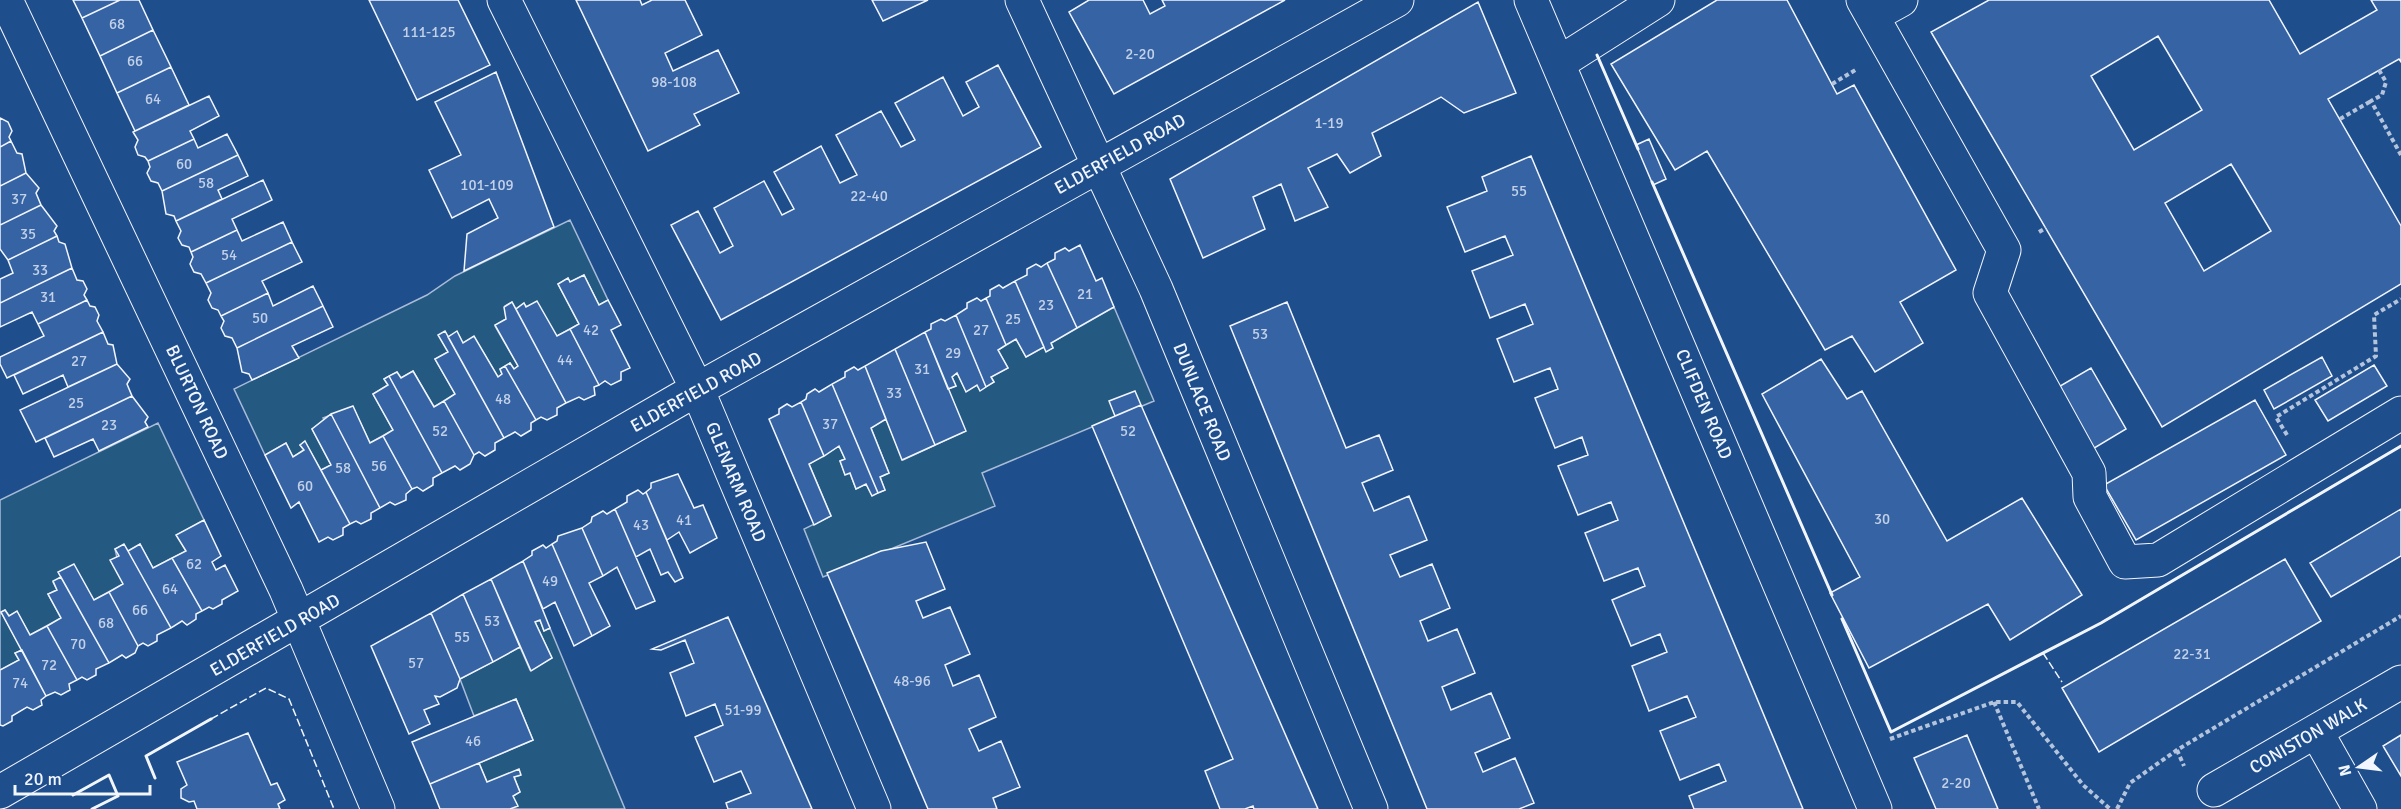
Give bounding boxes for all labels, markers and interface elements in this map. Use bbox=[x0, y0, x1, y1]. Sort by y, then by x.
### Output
house number: 68 bbox=[109, 15, 125, 33]
house number: 111-125 bbox=[402, 23, 456, 41]
house number: 2-20 bbox=[1125, 45, 1155, 63]
house number: 66 bbox=[127, 52, 143, 70]
house number: 98-108 bbox=[651, 73, 697, 91]
house number: 64 bbox=[145, 90, 161, 108]
street label: ELDERFIELD ROAD bbox=[1051, 109, 1189, 199]
house number: 1-19 bbox=[1315, 114, 1343, 132]
house number: 60 bbox=[176, 155, 192, 173]
house number: 58 bbox=[198, 174, 214, 192]
house number: 101-109 bbox=[460, 176, 514, 194]
house number: 55 bbox=[1511, 182, 1527, 200]
house number: 22-40 bbox=[850, 187, 888, 205]
house number: 37 bbox=[11, 190, 27, 208]
house number: 35 bbox=[20, 225, 36, 243]
house number: 54 bbox=[221, 246, 237, 264]
house number: 33 bbox=[32, 261, 48, 279]
house number: 21 bbox=[1077, 285, 1093, 303]
house number: 31 bbox=[40, 288, 56, 306]
house number: 23 bbox=[1038, 296, 1054, 314]
house number: 50 bbox=[252, 309, 268, 327]
house number: 25 bbox=[1005, 310, 1021, 328]
house number: 42 bbox=[583, 321, 599, 339]
house number: 27 bbox=[973, 321, 989, 339]
house number: 53 bbox=[1252, 325, 1268, 343]
street label: DUNLACE ROAD bbox=[1168, 340, 1236, 464]
street label: BLURTON ROAD bbox=[161, 341, 233, 463]
house number: 29 bbox=[945, 344, 961, 362]
street label: CLIFDEN ROAD bbox=[1671, 346, 1737, 462]
street label: ELDERFIELD ROAD bbox=[627, 347, 765, 437]
house number: 44 bbox=[557, 351, 573, 369]
house number: 27 bbox=[71, 352, 87, 370]
house number: 31 bbox=[914, 360, 930, 378]
house number: 33 bbox=[886, 384, 902, 402]
house number: 48 bbox=[495, 390, 511, 408]
house number: 25 bbox=[68, 394, 84, 412]
house number: 37 bbox=[822, 415, 838, 433]
house number: 23 bbox=[101, 416, 117, 434]
street label: GLENARM ROAD bbox=[701, 419, 771, 545]
house number: 52 bbox=[432, 422, 448, 440]
house number: 52 bbox=[1120, 422, 1136, 440]
house number: 56 bbox=[371, 457, 387, 475]
house number: 58 bbox=[335, 459, 351, 477]
house number: 60 bbox=[297, 477, 313, 495]
house number: 30 bbox=[1874, 510, 1890, 528]
house number: 41 bbox=[676, 511, 692, 529]
house number: 43 bbox=[633, 516, 649, 534]
house number: 62 bbox=[186, 555, 202, 573]
house number: 49 bbox=[542, 572, 558, 590]
house number: 64 bbox=[162, 580, 178, 598]
street label: ELDERFIELD ROAD bbox=[206, 589, 344, 681]
house number: 66 bbox=[132, 601, 148, 619]
house number: 53 bbox=[484, 612, 500, 630]
house number: 68 bbox=[98, 614, 114, 632]
house number: 55 bbox=[454, 628, 470, 646]
house number: 70 bbox=[70, 635, 86, 653]
house number: 22-31 bbox=[2173, 645, 2211, 663]
house number: 57 bbox=[408, 654, 424, 672]
house number: 72 bbox=[41, 656, 57, 674]
house number: 48-96 bbox=[893, 672, 931, 690]
house number: 74 bbox=[12, 674, 28, 692]
street label: CONISTON WALK bbox=[2246, 694, 2370, 778]
house number: 51-99 bbox=[724, 701, 762, 719]
house number: 46 bbox=[465, 732, 481, 750]
north arrow bbox=[2329, 737, 2389, 797]
scale bar bbox=[15, 758, 150, 796]
text: 20 m bbox=[24, 768, 62, 790]
house number: 2-20 bbox=[1941, 774, 1971, 792]

